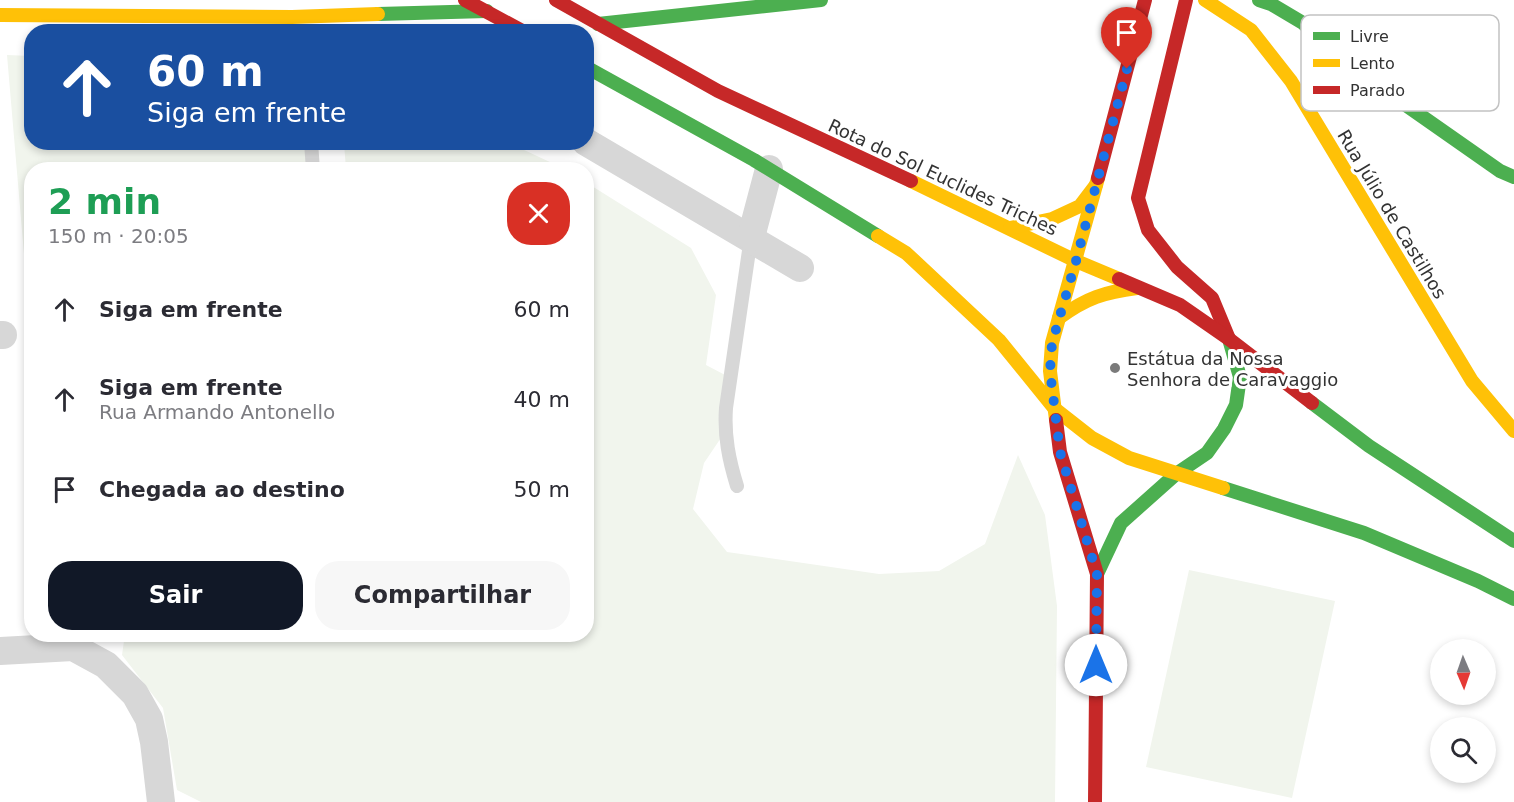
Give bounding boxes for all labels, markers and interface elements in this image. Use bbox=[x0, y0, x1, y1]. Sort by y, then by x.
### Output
pin bbox=[1101, 7, 1152, 69]
legend bbox=[1301, 15, 1499, 111]
icon: arrive bbox=[1110, 16, 1143, 49]
text: Livre bbox=[1350, 27, 1389, 46]
text: 60 m bbox=[147, 47, 264, 96]
icon: ahead bbox=[48, 48, 126, 126]
text: Lento bbox=[1350, 54, 1395, 73]
text: Parado bbox=[1350, 81, 1405, 100]
text: Siga em frente bbox=[147, 97, 346, 128]
street label: Rota do Sol Euclides Triches bbox=[825, 115, 1061, 239]
street label: Rua Júlio de Castilhos bbox=[1333, 126, 1451, 302]
text: 2 min bbox=[48, 181, 161, 222]
button: close bbox=[507, 182, 570, 245]
text: 150 m · 20:05 bbox=[48, 224, 189, 248]
icon: ahead bbox=[48, 293, 81, 326]
text: Siga em frente bbox=[99, 297, 283, 322]
text: 60 m bbox=[514, 297, 570, 322]
place label: Estátua da Nossa Senhora de Caravaggio bbox=[1127, 348, 1338, 390]
marker: Estátua da Nossa Senhora de Caravaggio bbox=[1108, 361, 1122, 375]
text: Siga em frente bbox=[99, 375, 283, 400]
icon: ahead bbox=[48, 383, 81, 416]
text: 40 m bbox=[514, 387, 570, 412]
text: Rua Armando Antonello bbox=[99, 400, 335, 424]
icon: arrive bbox=[48, 473, 81, 506]
text: Chegada ao destino bbox=[99, 477, 345, 502]
text: 50 m bbox=[514, 477, 570, 502]
button: Sair bbox=[48, 561, 303, 630]
button: Compartilhar bbox=[315, 561, 570, 630]
position arrow bbox=[1064, 633, 1128, 697]
north arrow bbox=[1430, 639, 1496, 705]
map controls bbox=[1430, 639, 1496, 783]
button: search bbox=[1430, 717, 1496, 783]

